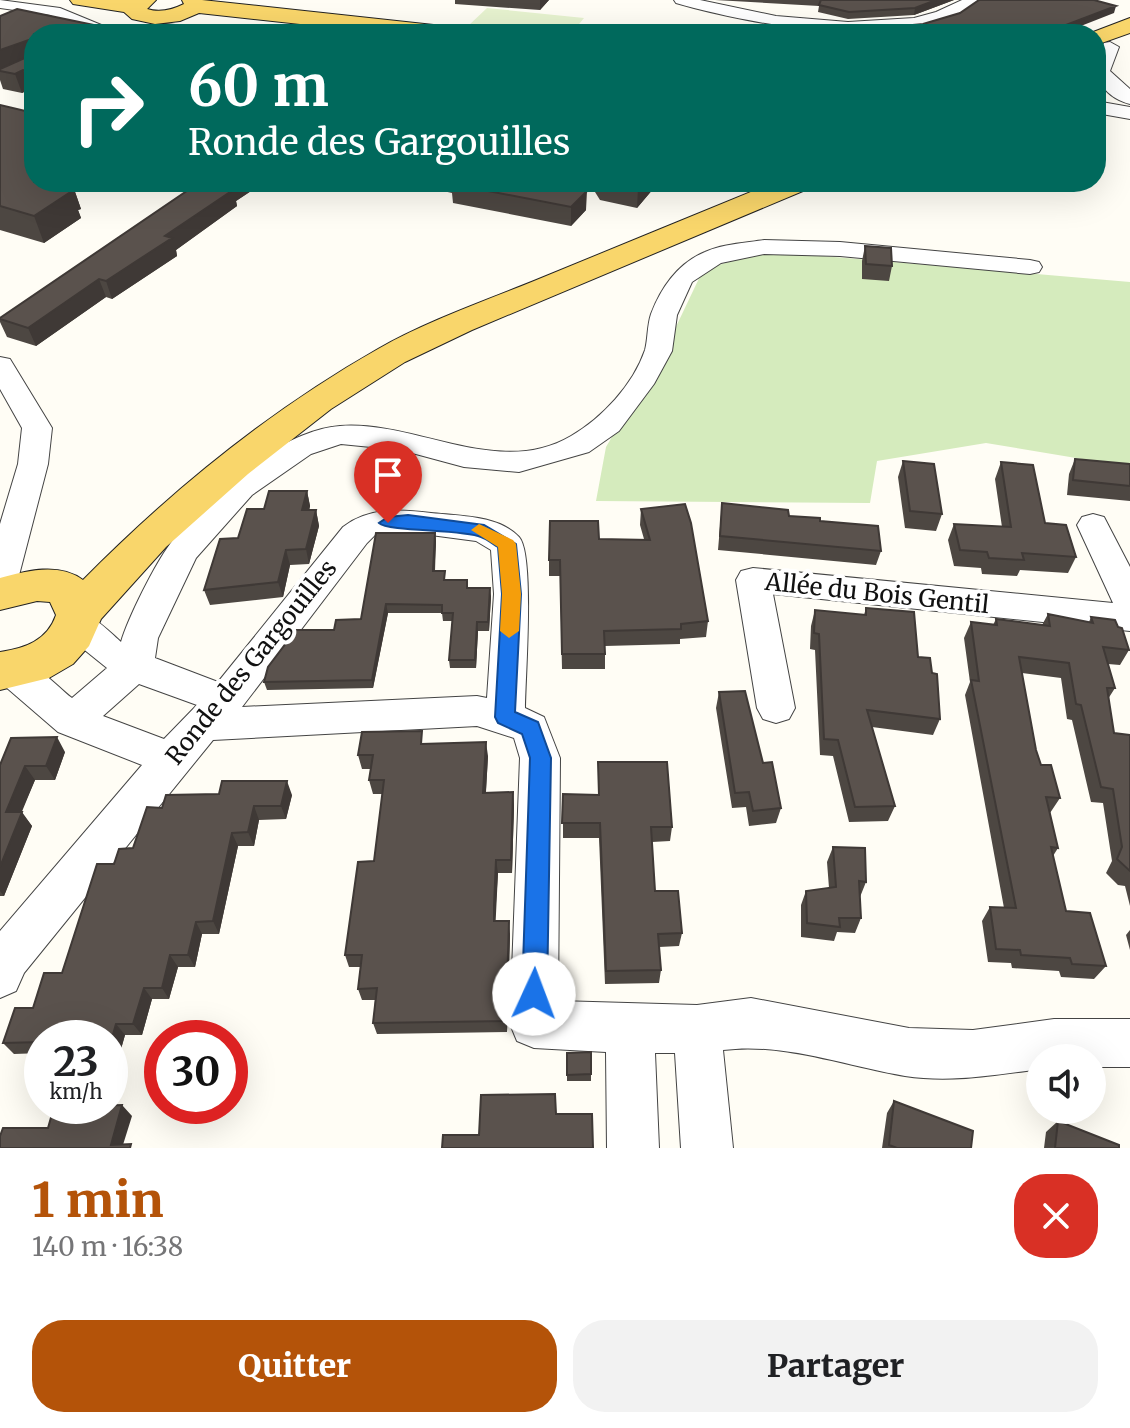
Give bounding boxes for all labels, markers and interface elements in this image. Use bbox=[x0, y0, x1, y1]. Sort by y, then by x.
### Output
text: 60 m bbox=[188, 51, 329, 121]
icon: right bbox=[56, 56, 160, 160]
text: Ronde des Gargouilles bbox=[188, 120, 570, 165]
pin bbox=[354, 441, 422, 523]
icon: arrive bbox=[366, 453, 410, 497]
street label: Ronde des Gargouilles bbox=[159, 553, 343, 771]
street label: Allée du Bois Gentil bbox=[762, 566, 991, 620]
position arrow bbox=[492, 952, 576, 1036]
speed limit sign: 30 bbox=[144, 1020, 248, 1124]
text: 23 bbox=[53, 1037, 99, 1087]
map controls bbox=[1026, 1044, 1106, 1124]
button: sound bbox=[1026, 1044, 1106, 1124]
text: km/h bbox=[50, 1079, 102, 1104]
text: 1 min bbox=[32, 1170, 164, 1230]
button: close bbox=[1014, 1174, 1098, 1258]
text: 140 m · 16:38 bbox=[32, 1230, 183, 1263]
button: Quitter bbox=[32, 1320, 557, 1412]
button: Partager bbox=[573, 1320, 1098, 1412]

